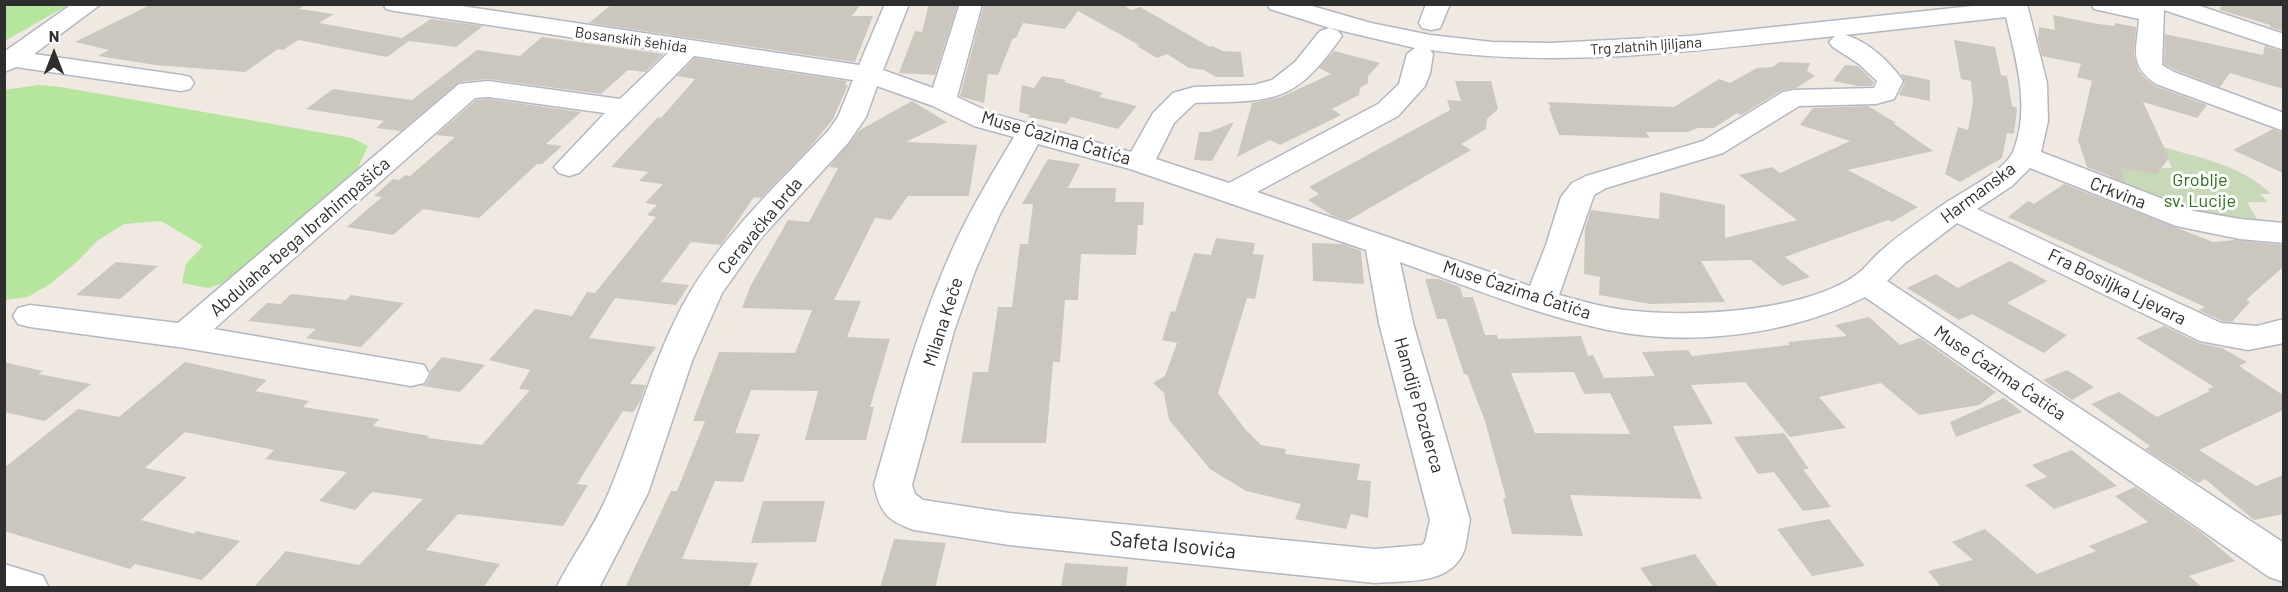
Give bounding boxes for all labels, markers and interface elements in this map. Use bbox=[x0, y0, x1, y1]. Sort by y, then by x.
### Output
street label: Bosanskih šehida bbox=[574, 23, 688, 57]
north arrow bbox=[24, 24, 84, 84]
text: N bbox=[49, 26, 59, 45]
street label: Trg zlatnih ljiljana bbox=[1590, 33, 1702, 59]
street label: Muse Ćazima Ćatića bbox=[979, 106, 1133, 170]
street label: Abdulaha-bega Ibrahimpašića bbox=[206, 153, 394, 321]
street label: Harmanska bbox=[1936, 158, 2020, 228]
park label: Groblje sv. Lucije bbox=[2164, 169, 2236, 212]
street label: Crkvina bbox=[2087, 172, 2149, 214]
street label: Ceravačka brda bbox=[713, 173, 807, 279]
street label: Fra Bosiljka Ljevara bbox=[2044, 244, 2190, 330]
street label: Muse Ćazima Ćatića bbox=[1440, 256, 1594, 324]
street label: Milana Keče bbox=[918, 275, 968, 369]
street label: Muse Ćazima Ćatića bbox=[1930, 321, 2070, 425]
street label: Hamdije Pozderca bbox=[1389, 335, 1449, 475]
street label: Safeta Isovića bbox=[1109, 526, 1237, 564]

